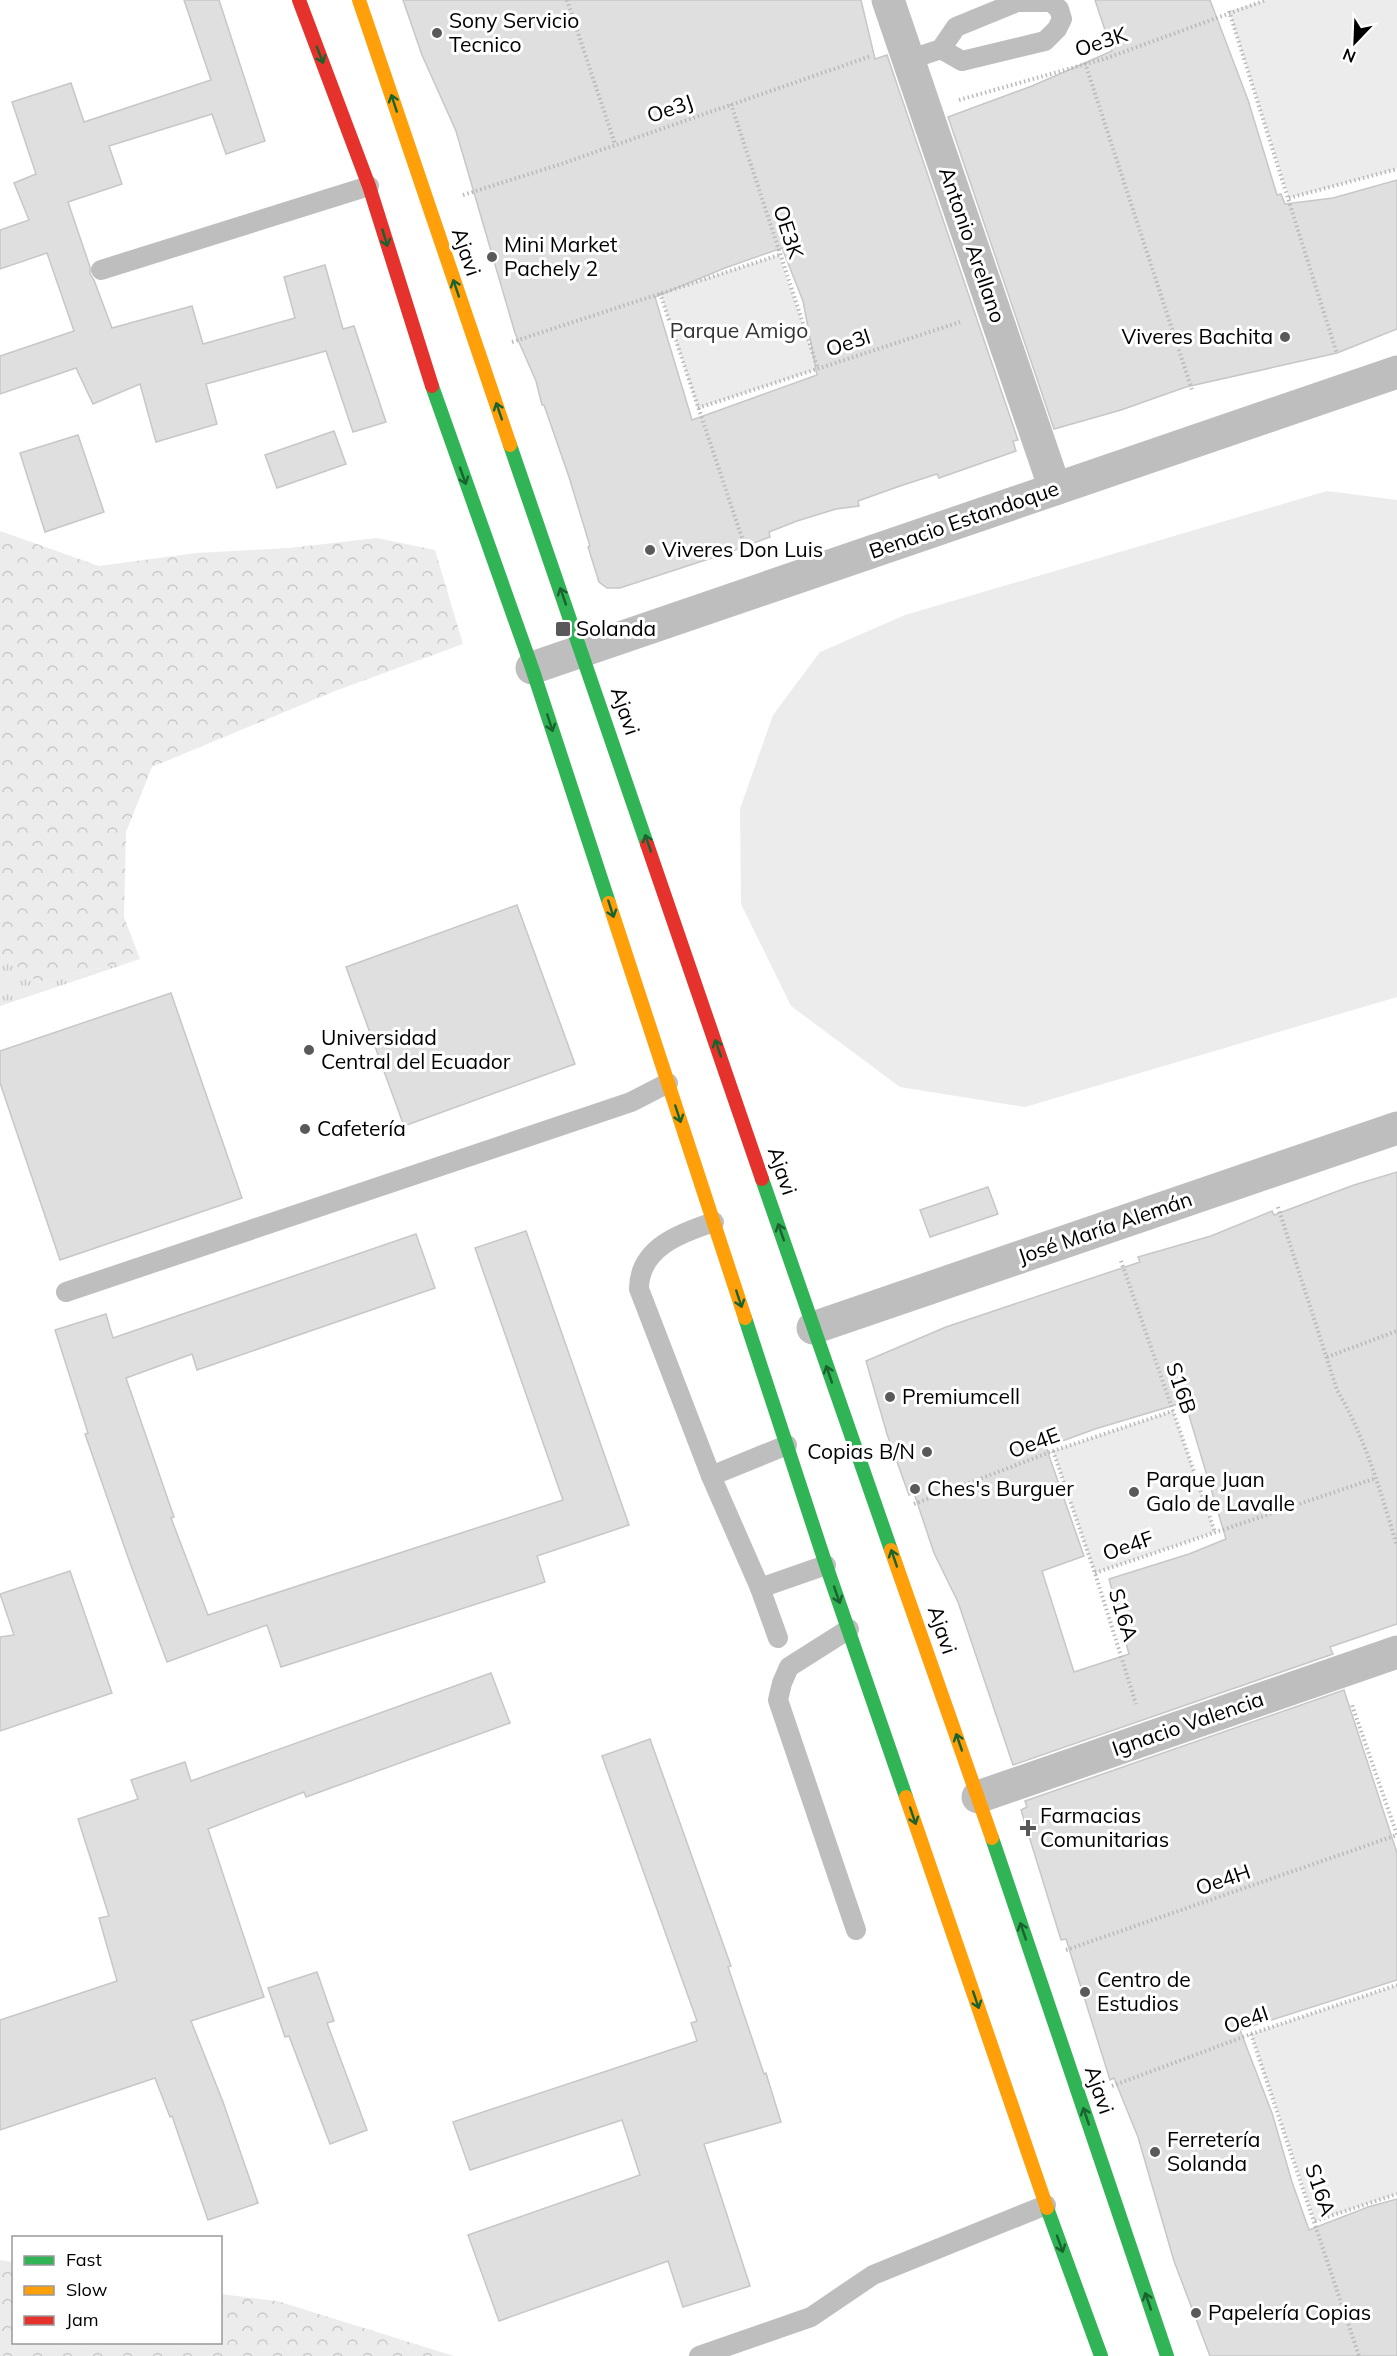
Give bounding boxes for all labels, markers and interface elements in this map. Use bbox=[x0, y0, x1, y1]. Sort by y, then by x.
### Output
place label: Sony Servicio Tecnico bbox=[449, 7, 579, 57]
north arrow bbox=[1325, 12, 1385, 72]
street label: Oe3K bbox=[1071, 20, 1131, 62]
marker: Sony Servicio Tecnico bbox=[430, 26, 444, 40]
text: N bbox=[1340, 44, 1359, 67]
one-way arrow bbox=[315, 45, 326, 64]
street label: Oe3J bbox=[643, 88, 696, 128]
one-way arrow bbox=[387, 94, 398, 113]
street label: Antonio Arellano bbox=[934, 163, 1012, 326]
street label: OE3K bbox=[768, 202, 810, 262]
street label: Ajavi bbox=[447, 224, 487, 279]
one-way arrow bbox=[380, 228, 391, 247]
place label: Mini Market Pachely 2 bbox=[504, 231, 617, 281]
marker: Mini Market Pachely 2 bbox=[485, 250, 499, 264]
one-way arrow bbox=[450, 279, 461, 298]
park label: Parque Amigo bbox=[670, 317, 808, 343]
street label: Oe3l bbox=[822, 323, 873, 361]
place label: Viveres Bachita bbox=[1122, 323, 1273, 349]
marker: Viveres Bachita bbox=[1278, 330, 1292, 344]
one-way arrow bbox=[493, 402, 504, 421]
one-way arrow bbox=[459, 466, 470, 485]
street label: Benacio Estandoque bbox=[865, 474, 1062, 564]
place label: Viveres Don Luis bbox=[662, 536, 823, 562]
marker: Viveres Don Luis bbox=[643, 543, 657, 557]
one-way arrow bbox=[557, 587, 568, 605]
place label: Solanda bbox=[576, 615, 656, 641]
marker: Solanda bbox=[554, 620, 572, 638]
street label: Ajavi bbox=[606, 683, 646, 738]
one-way arrow bbox=[545, 713, 556, 732]
one-way arrow bbox=[642, 835, 653, 853]
one-way arrow bbox=[606, 899, 617, 918]
place label: Universidad Central del Ecuador bbox=[321, 1024, 511, 1074]
one-way arrow bbox=[712, 1039, 723, 1058]
marker: Universidad Central del Ecuador bbox=[302, 1043, 316, 1057]
one-way arrow bbox=[673, 1104, 684, 1123]
place label: Cafetería bbox=[317, 1115, 406, 1141]
marker: Cafetería bbox=[298, 1122, 312, 1136]
street label: Ajavi bbox=[763, 1143, 803, 1198]
street label: José María Alemán bbox=[1014, 1185, 1195, 1269]
one-way arrow bbox=[774, 1224, 785, 1242]
one-way arrow bbox=[734, 1289, 745, 1308]
street label: S16B bbox=[1161, 1359, 1203, 1417]
one-way arrow bbox=[823, 1365, 834, 1384]
place label: Premiumcell bbox=[902, 1383, 1020, 1409]
marker: Premiumcell bbox=[883, 1390, 897, 1404]
street label: Oe4E bbox=[1005, 1421, 1063, 1463]
place label: Copias B/N bbox=[807, 1438, 915, 1464]
marker: Copias B/N bbox=[920, 1445, 934, 1459]
place label: Parque Juan Galo de Lavalle bbox=[1146, 1466, 1295, 1516]
place label: Ches's Burguer bbox=[927, 1475, 1074, 1501]
marker: Ches's Burguer bbox=[908, 1482, 922, 1496]
marker: Parque Juan Galo de Lavalle bbox=[1127, 1485, 1141, 1499]
street label: Oe4F bbox=[1099, 1524, 1157, 1566]
one-way arrow bbox=[887, 1549, 898, 1568]
one-way arrow bbox=[832, 1585, 843, 1604]
street label: S16A bbox=[1104, 1585, 1144, 1645]
street label: Ajavi bbox=[923, 1602, 963, 1657]
street label: Ignacio Valencia bbox=[1108, 1685, 1267, 1761]
one-way arrow bbox=[952, 1733, 963, 1752]
place label: Farmacias Comunitarias bbox=[1040, 1802, 1169, 1852]
one-way arrow bbox=[908, 1806, 919, 1825]
marker: Farmacias Comunitarias bbox=[1021, 1821, 1035, 1835]
street label: Oe4H bbox=[1192, 1858, 1254, 1901]
one-way arrow bbox=[1017, 1922, 1028, 1941]
place label: Centro de Estudios bbox=[1097, 1966, 1191, 2016]
marker: Centro de Estudios bbox=[1078, 1985, 1092, 1999]
one-way arrow bbox=[971, 1990, 982, 2009]
street label: Oe4I bbox=[1220, 1999, 1272, 2039]
street label: Ajavi bbox=[1080, 2062, 1120, 2117]
one-way arrow bbox=[1079, 2107, 1090, 2126]
place label: Ferretería Solanda bbox=[1167, 2126, 1260, 2176]
marker: Ferretería Solanda bbox=[1148, 2145, 1162, 2159]
street label: S16A bbox=[1300, 2160, 1342, 2220]
one-way arrow bbox=[1056, 2234, 1067, 2253]
legend bbox=[12, 2236, 222, 2344]
text: Fast bbox=[66, 2248, 102, 2271]
text: Slow bbox=[66, 2278, 108, 2301]
one-way arrow bbox=[1142, 2292, 1153, 2311]
place label: Papelería Copias bbox=[1208, 2299, 1371, 2325]
marker: Papelería Copias bbox=[1189, 2306, 1203, 2320]
text: Jam bbox=[66, 2308, 99, 2331]

